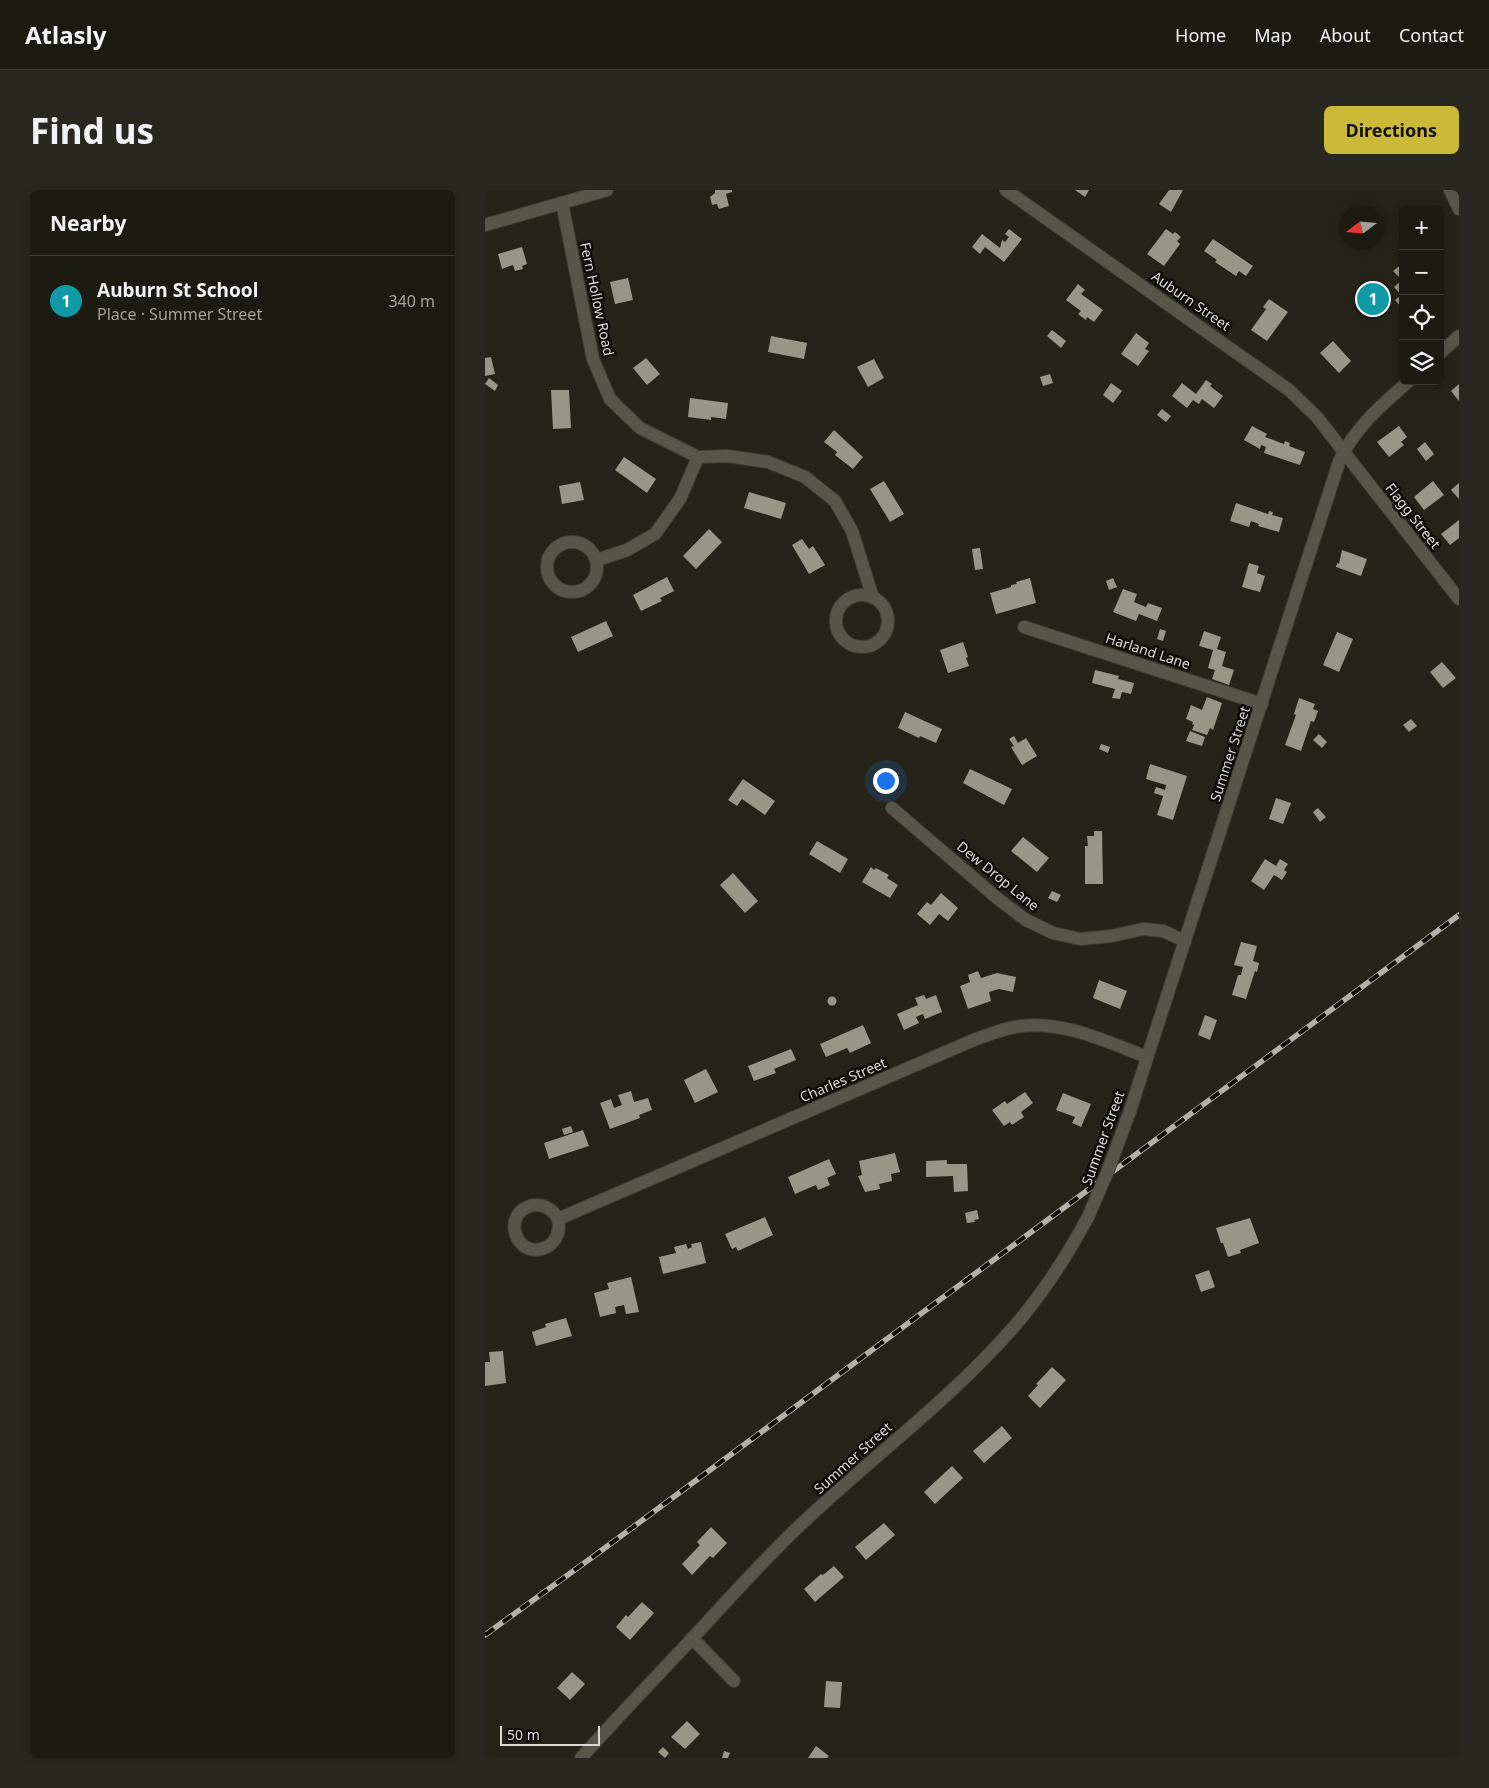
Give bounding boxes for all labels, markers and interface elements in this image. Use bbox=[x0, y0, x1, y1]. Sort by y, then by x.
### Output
text: Atlasly bbox=[25, 18, 106, 51]
text: Home bbox=[1175, 23, 1226, 47]
text: Map bbox=[1254, 23, 1292, 47]
text: About bbox=[1320, 23, 1371, 47]
text: Contact bbox=[1399, 23, 1464, 47]
button: Directions bbox=[1324, 106, 1459, 154]
text: Find us bbox=[30, 107, 154, 154]
north arrow bbox=[1339, 205, 1384, 250]
map controls bbox=[1399, 205, 1444, 385]
button: + bbox=[1399, 205, 1444, 250]
text: Nearby bbox=[50, 209, 126, 237]
street label: Fern Hollow Road bbox=[576, 240, 619, 357]
button: − bbox=[1399, 250, 1444, 295]
street label: Auburn Street bbox=[1148, 266, 1234, 335]
text: Auburn St School bbox=[97, 277, 258, 303]
pin: 1 bbox=[1357, 280, 1389, 318]
text: 1 bbox=[61, 290, 71, 312]
text: 340 m bbox=[388, 290, 435, 312]
button: locate bbox=[1399, 295, 1444, 340]
text: Place · Summer Street bbox=[97, 303, 262, 325]
button: layers bbox=[1399, 340, 1444, 385]
street label: Flagg Street bbox=[1382, 479, 1445, 553]
street label: Harland Lane bbox=[1103, 628, 1193, 673]
street label: Summer Street bbox=[1205, 704, 1254, 804]
your location bbox=[873, 768, 899, 794]
street label: Dew Drop Lane bbox=[953, 837, 1043, 915]
street label: Charles Street bbox=[797, 1053, 889, 1106]
street label: Summer Street bbox=[1077, 1088, 1128, 1188]
street label: Summer Street bbox=[810, 1417, 896, 1498]
scale bar bbox=[500, 1723, 600, 1746]
text: 50 m bbox=[507, 1725, 540, 1744]

